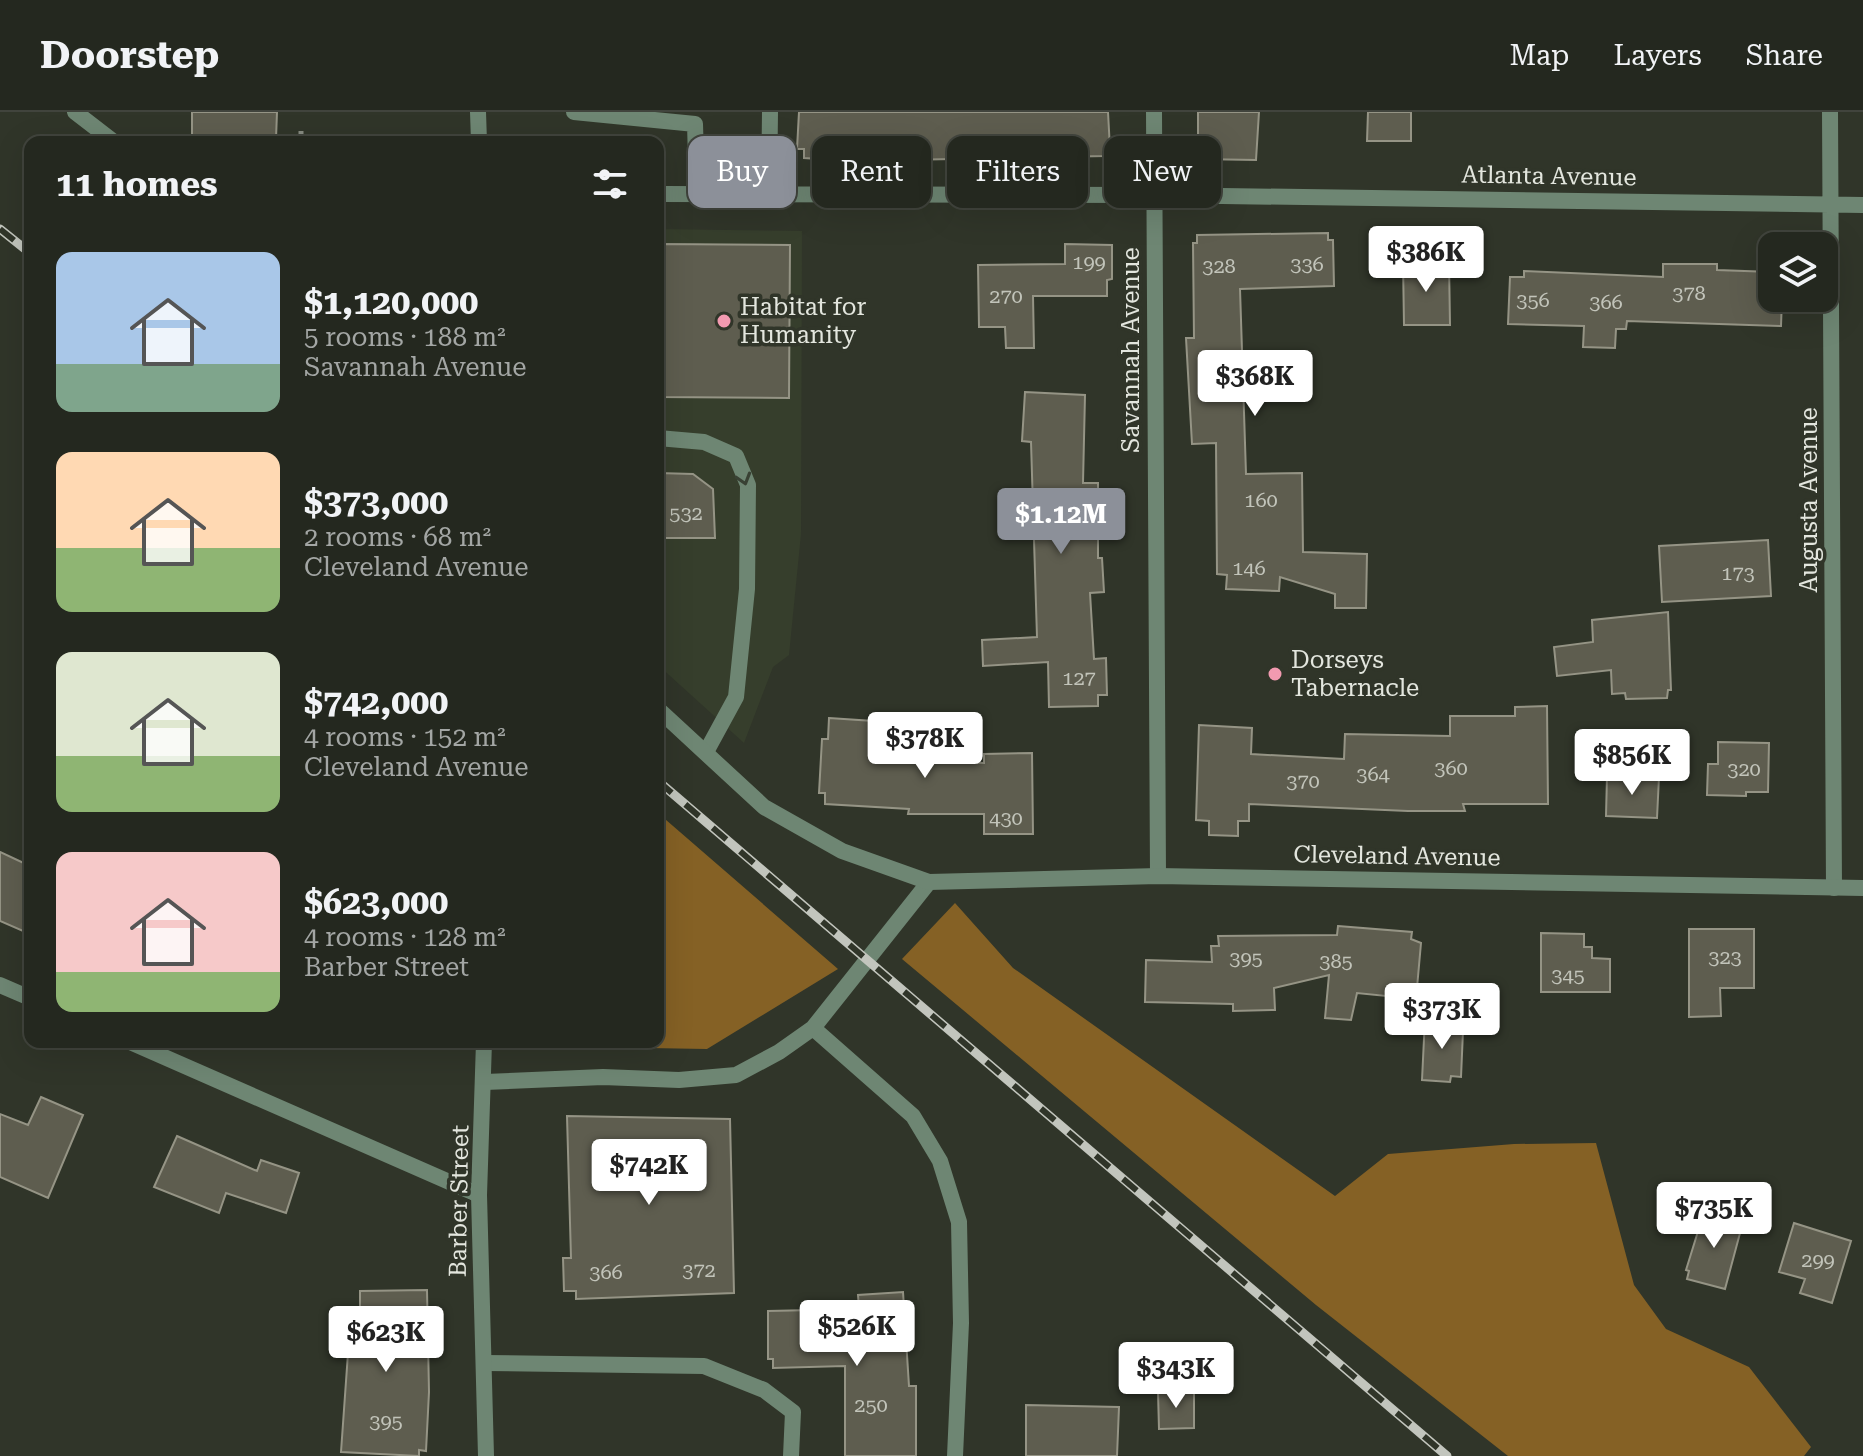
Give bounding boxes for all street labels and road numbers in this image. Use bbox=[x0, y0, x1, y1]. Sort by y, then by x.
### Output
street label: Atlanta Avenue bbox=[1461, 160, 1637, 192]
street label: Savannah Avenue bbox=[1117, 247, 1145, 453]
street label: Augusta Avenue bbox=[1795, 407, 1823, 593]
street label: Cleveland Avenue bbox=[1293, 840, 1501, 872]
street label: Barber Street bbox=[444, 1125, 474, 1277]

